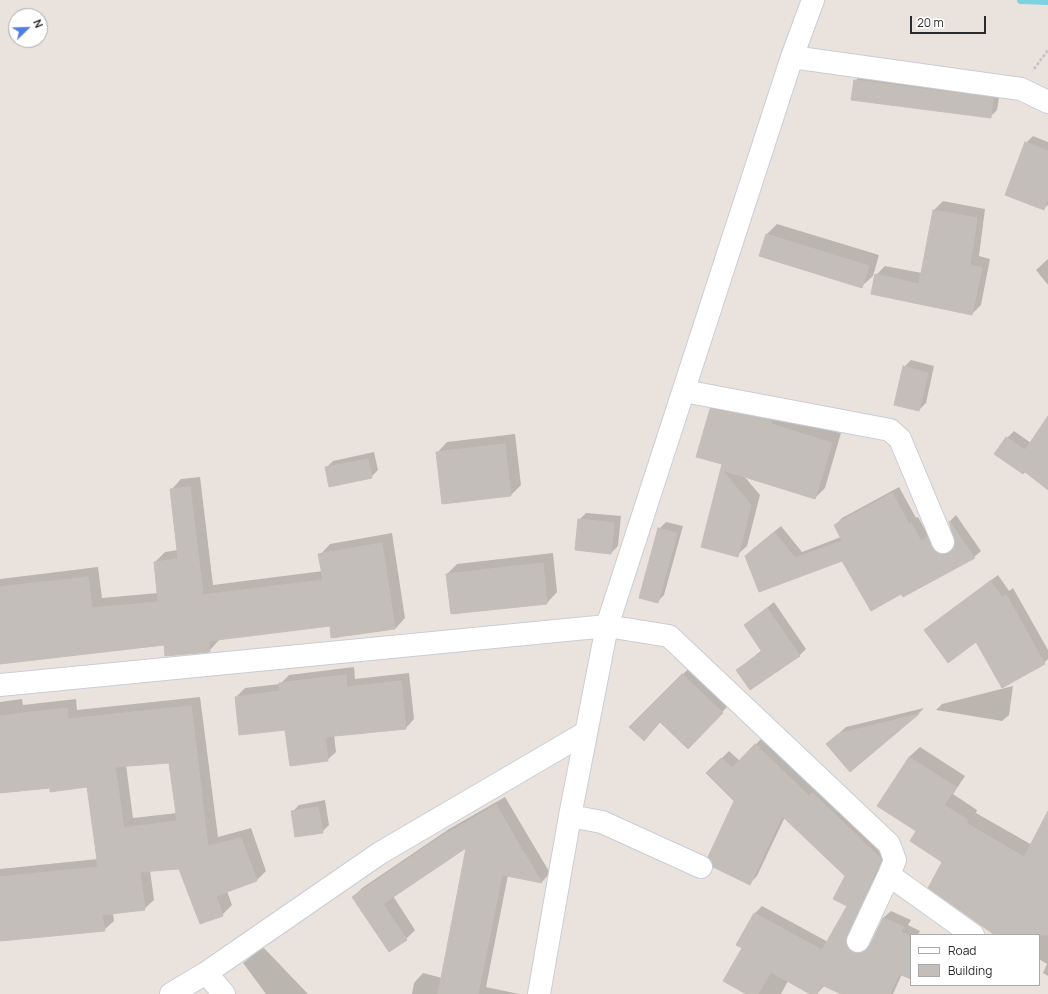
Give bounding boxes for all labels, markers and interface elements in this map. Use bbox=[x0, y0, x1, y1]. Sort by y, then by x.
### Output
north arrow bbox=[8, 8, 48, 48]
scale bar bbox=[912, 8, 988, 34]
text: 20 m bbox=[917, 14, 944, 31]
text: N bbox=[30, 17, 47, 30]
legend bbox=[910, 934, 1040, 986]
text: Road bbox=[948, 942, 976, 959]
text: Building bbox=[948, 962, 992, 979]

